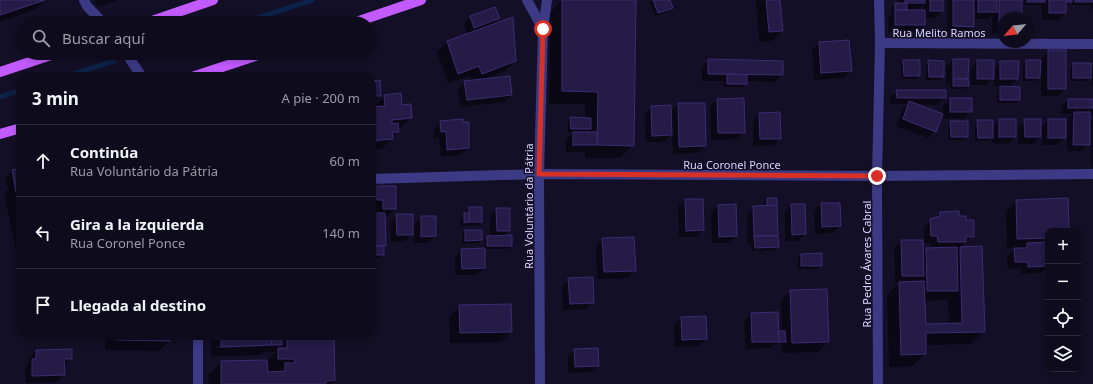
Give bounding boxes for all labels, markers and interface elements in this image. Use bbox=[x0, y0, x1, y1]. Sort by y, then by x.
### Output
north arrow bbox=[997, 12, 1033, 48]
search box bbox=[16, 16, 376, 60]
route start bbox=[534, 20, 552, 38]
street label: Rua Melito Ramos bbox=[892, 25, 986, 40]
icon: search bbox=[30, 27, 52, 49]
text: Buscar aquí bbox=[62, 28, 145, 48]
text: 3 min bbox=[32, 87, 79, 110]
text: A pie · 200 m bbox=[282, 89, 360, 107]
text: Continúa bbox=[70, 142, 138, 162]
street label: Rua Voluntário da Pátria bbox=[521, 143, 536, 269]
icon: ahead bbox=[32, 150, 54, 172]
text: 60 m bbox=[330, 152, 360, 170]
street label: Rua Coronel Ponce bbox=[683, 157, 781, 172]
text: Rua Voluntário da Pátria bbox=[70, 162, 218, 180]
route end bbox=[868, 167, 886, 185]
street label: Rua Pedro Ávares Cabral bbox=[859, 201, 874, 327]
text: Gira a la izquierda bbox=[70, 214, 204, 234]
icon: left bbox=[32, 222, 54, 244]
text: 140 m bbox=[322, 224, 360, 242]
map controls bbox=[1045, 228, 1081, 372]
button: + bbox=[1045, 228, 1081, 264]
text: Rua Coronel Ponce bbox=[70, 234, 185, 252]
button: − bbox=[1045, 264, 1081, 300]
icon: arrive bbox=[32, 294, 54, 316]
text: Llegada al destino bbox=[70, 295, 206, 315]
button: locate bbox=[1045, 300, 1081, 336]
button: layers bbox=[1045, 336, 1081, 372]

